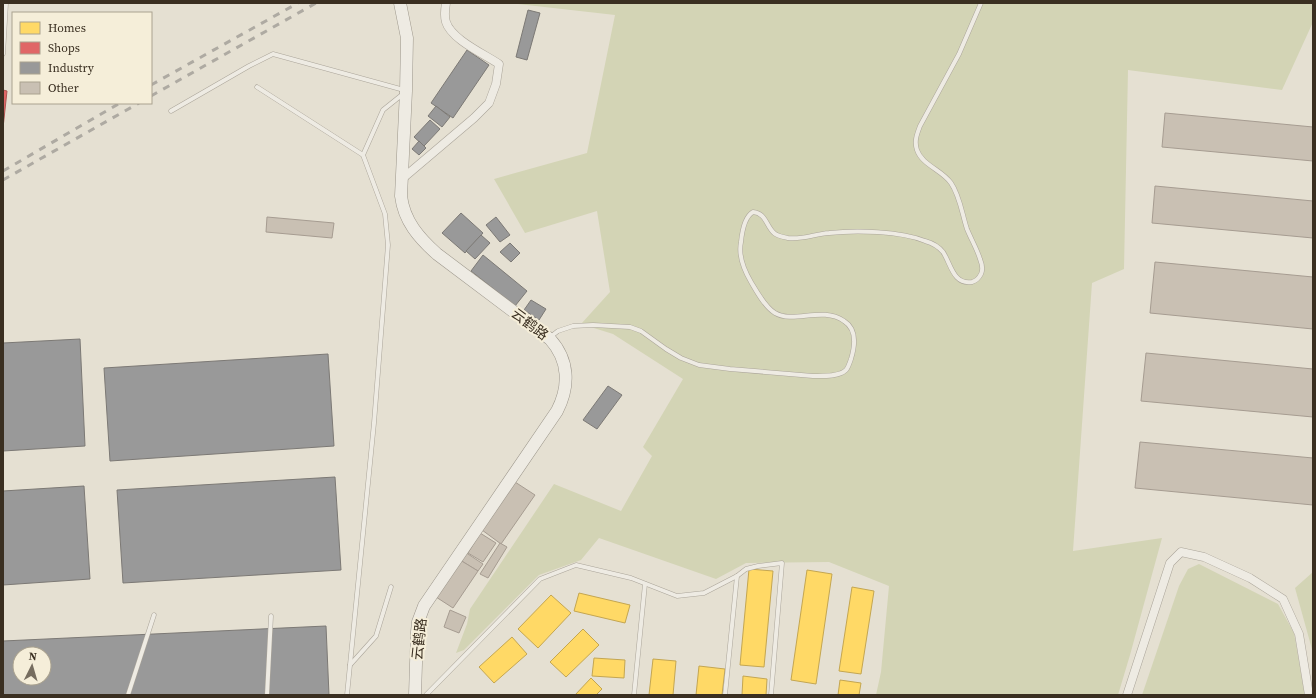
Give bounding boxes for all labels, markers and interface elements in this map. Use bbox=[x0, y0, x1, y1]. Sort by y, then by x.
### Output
legend bbox=[12, 12, 152, 104]
text: Homes bbox=[48, 20, 86, 36]
text: Shops bbox=[48, 40, 80, 56]
text: Industry bbox=[48, 60, 95, 76]
text: Other bbox=[48, 80, 79, 96]
street label: 云鹤路 bbox=[507, 303, 553, 345]
street label: 云鹤路 bbox=[407, 617, 431, 661]
north arrow bbox=[12, 646, 52, 686]
text: N bbox=[28, 649, 37, 664]

